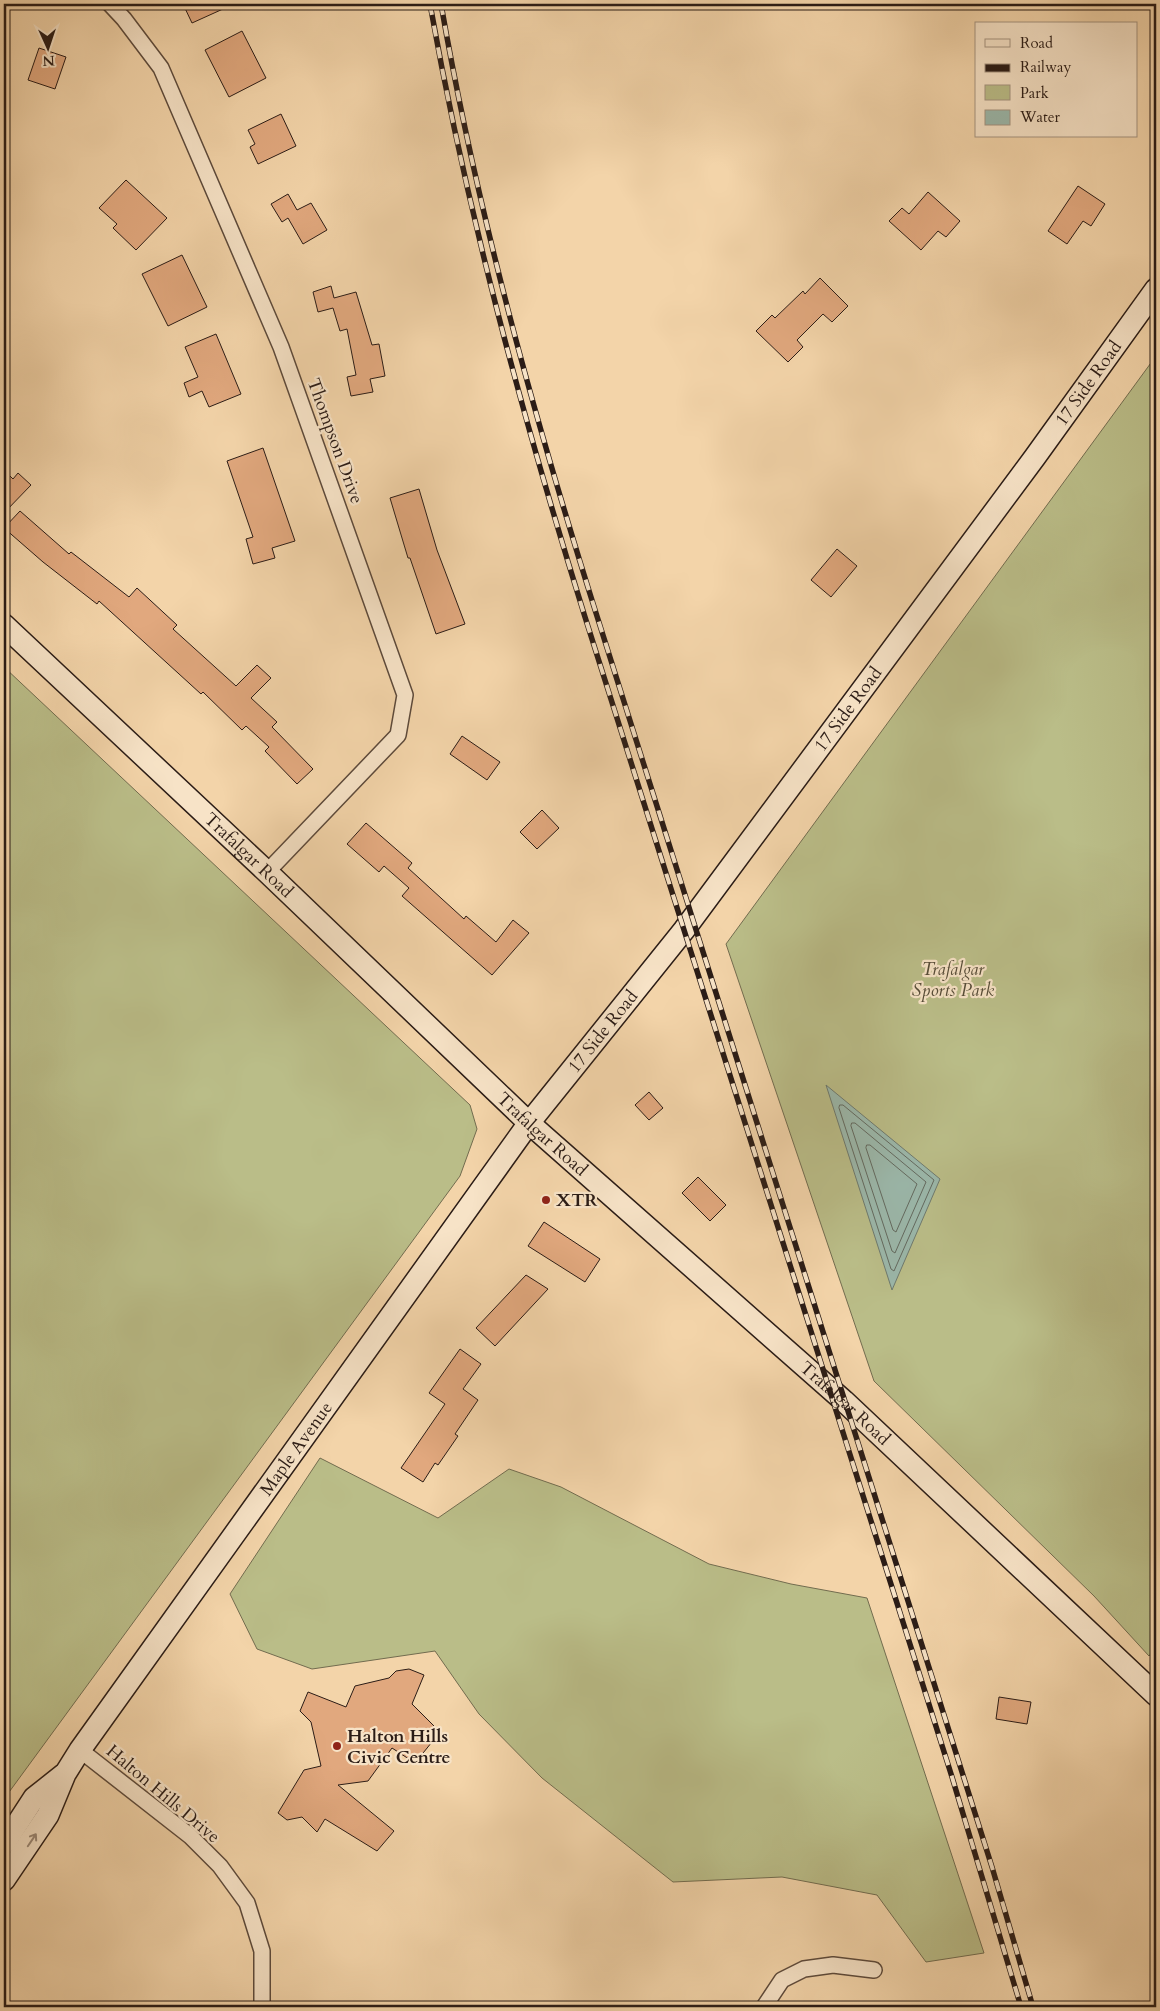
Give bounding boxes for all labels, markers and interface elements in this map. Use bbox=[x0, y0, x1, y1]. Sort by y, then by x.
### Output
north arrow bbox=[22, 22, 72, 72]
legend bbox=[975, 22, 1138, 138]
text: Road bbox=[1020, 33, 1053, 53]
text: N bbox=[42, 51, 55, 70]
text: Railway bbox=[1020, 57, 1071, 77]
text: Park bbox=[1020, 83, 1049, 103]
text: Water bbox=[1019, 107, 1061, 127]
street label: 17 Side Road bbox=[1049, 335, 1128, 431]
street label: Thompson Drive bbox=[301, 375, 369, 507]
street label: 17 Side Road bbox=[808, 661, 888, 757]
street label: Trafalgar Road bbox=[199, 807, 299, 904]
park label: Trafalgar Sports Park bbox=[912, 957, 994, 1003]
street label: 17 Side Road bbox=[562, 984, 644, 1078]
street label: Trafalgar Road bbox=[492, 1086, 593, 1182]
place label: XTR bbox=[556, 1188, 598, 1213]
marker: XTR bbox=[540, 1194, 552, 1206]
street label: Trafalgar Road bbox=[795, 1355, 896, 1451]
street label: Maple Avenue bbox=[254, 1396, 338, 1501]
place label: Halton Hills Civic Centre bbox=[347, 1724, 451, 1770]
street label: Halton Hills Drive bbox=[101, 1739, 225, 1849]
marker: Halton Hills Civic Centre bbox=[331, 1740, 343, 1752]
one-way arrow bbox=[27, 1833, 37, 1847]

